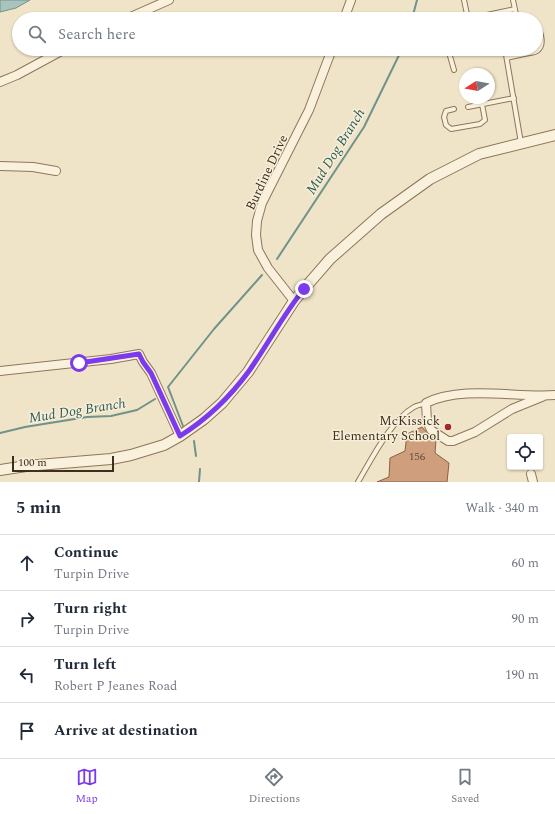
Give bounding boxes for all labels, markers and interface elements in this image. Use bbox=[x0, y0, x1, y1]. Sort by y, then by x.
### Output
search box bbox=[12, 12, 543, 56]
icon: search bbox=[26, 23, 48, 45]
text: Search here bbox=[58, 23, 136, 46]
north arrow bbox=[459, 68, 495, 104]
water label: Mud Dog Branch bbox=[301, 104, 370, 198]
street label: Burdine Drive bbox=[241, 131, 293, 213]
route end bbox=[295, 280, 313, 298]
route start bbox=[70, 354, 88, 372]
water label: Mud Dog Branch bbox=[27, 392, 127, 429]
place label: McKissick Elementary School bbox=[332, 411, 440, 446]
marker: McKissick Elementary School bbox=[443, 422, 453, 432]
map controls bbox=[507, 434, 543, 470]
button: locate bbox=[507, 434, 543, 470]
house number: 156 bbox=[409, 448, 426, 465]
scale bar bbox=[12, 454, 114, 473]
text: 100 m bbox=[18, 454, 47, 471]
text: 5 min bbox=[16, 495, 61, 521]
text: Walk · 340 m bbox=[465, 498, 539, 518]
text: Continue bbox=[54, 541, 119, 564]
icon: ahead bbox=[16, 552, 38, 574]
text: 60 m bbox=[512, 553, 539, 573]
text: Turpin Drive bbox=[54, 564, 129, 584]
text: Turn right bbox=[54, 597, 127, 620]
icon: right bbox=[16, 608, 38, 630]
text: 90 m bbox=[512, 609, 539, 629]
text: Turpin Drive bbox=[54, 620, 129, 640]
text: Turn left bbox=[54, 653, 116, 676]
icon: left bbox=[16, 664, 38, 686]
text: 190 m bbox=[505, 665, 539, 685]
text: Robert P Jeanes Road bbox=[54, 676, 177, 696]
text: Arrive at destination bbox=[54, 719, 198, 742]
icon: arrive bbox=[16, 720, 38, 742]
tab: Map bbox=[76, 766, 98, 807]
tab: Directions bbox=[249, 766, 300, 807]
tab: Saved bbox=[451, 766, 479, 807]

